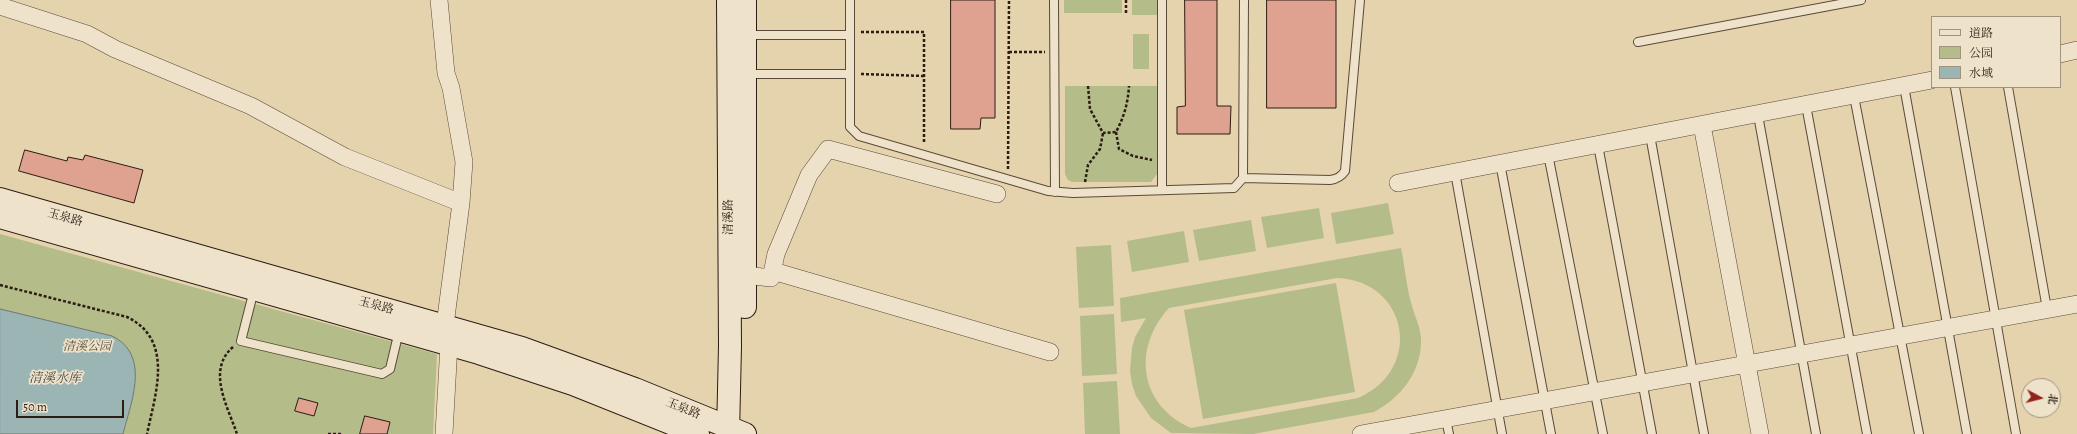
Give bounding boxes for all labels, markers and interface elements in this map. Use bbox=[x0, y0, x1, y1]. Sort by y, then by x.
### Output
legend bbox=[1931, 16, 2061, 88]
text: 道路 bbox=[1969, 25, 1993, 41]
text: 公园 bbox=[1969, 45, 1993, 61]
text: 水域 bbox=[1969, 65, 1993, 81]
street label: 清溪路 bbox=[722, 199, 736, 235]
street label: 玉泉路 bbox=[46, 206, 84, 230]
street label: 玉泉路 bbox=[357, 294, 395, 318]
park label: 清溪公园 bbox=[63, 340, 111, 354]
water label: 清溪水库 bbox=[29, 371, 81, 387]
north arrow bbox=[2021, 378, 2061, 418]
scale bar bbox=[18, 392, 126, 418]
text: 北 bbox=[2044, 393, 2061, 406]
street label: 玉泉路 bbox=[664, 396, 702, 422]
text: 50 m bbox=[23, 399, 47, 415]

